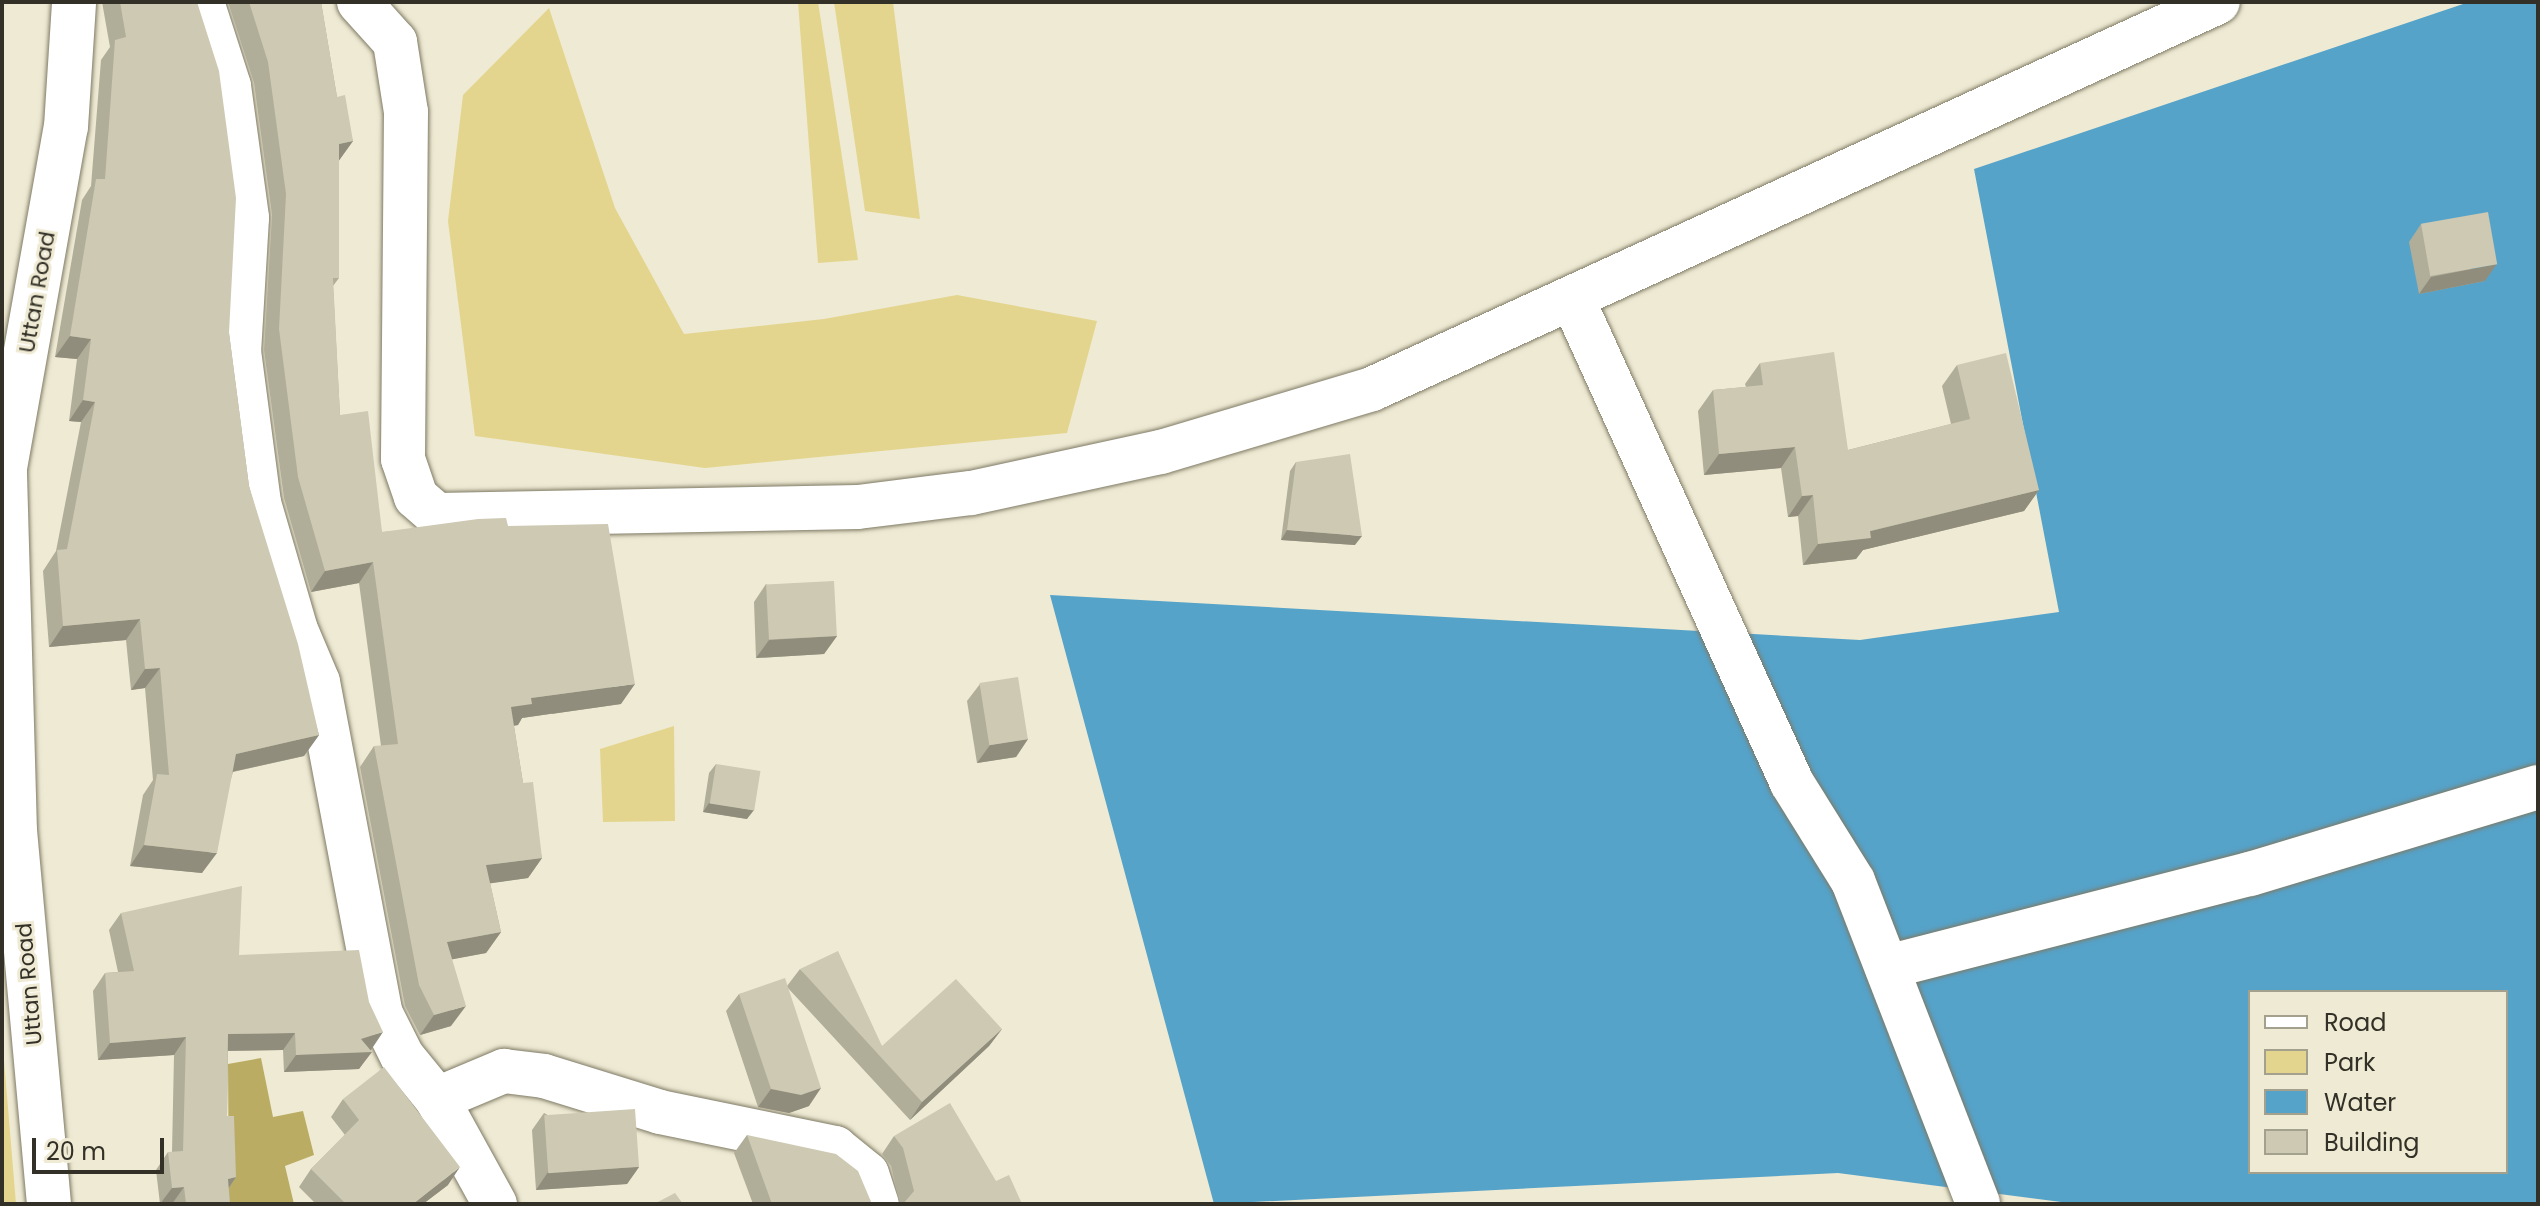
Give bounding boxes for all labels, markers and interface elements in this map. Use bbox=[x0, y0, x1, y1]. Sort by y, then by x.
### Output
street label: Uttan Road bbox=[13, 229, 61, 355]
street label: Uttan Road bbox=[10, 922, 48, 1046]
legend bbox=[2248, 990, 2508, 1174]
text: Road bbox=[2324, 1006, 2386, 1039]
text: Park bbox=[2324, 1046, 2375, 1079]
text: Water bbox=[2324, 1086, 2396, 1119]
scale bar bbox=[36, 1122, 168, 1172]
text: Building bbox=[2324, 1126, 2420, 1159]
text: 20 m bbox=[46, 1135, 106, 1168]

